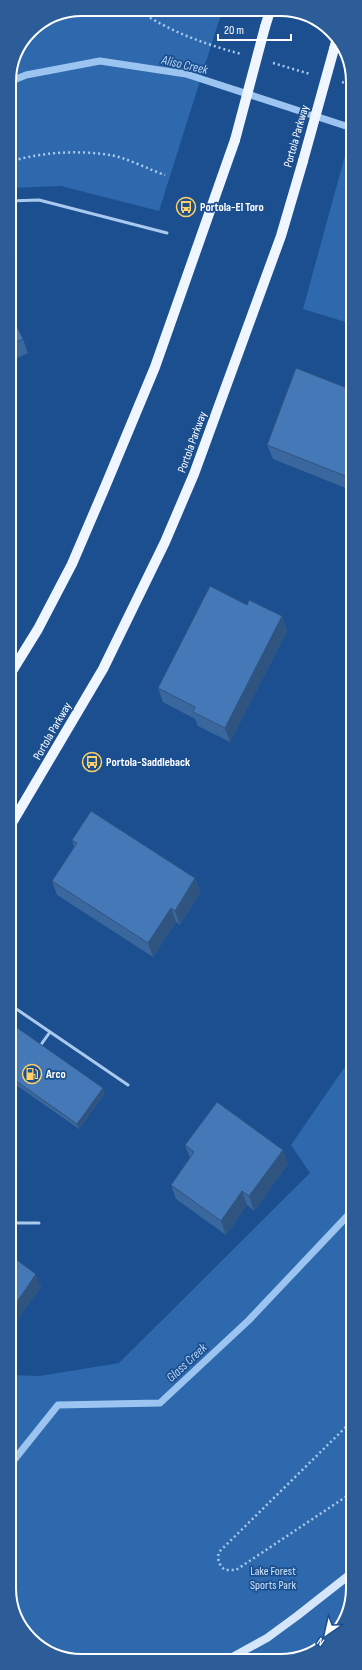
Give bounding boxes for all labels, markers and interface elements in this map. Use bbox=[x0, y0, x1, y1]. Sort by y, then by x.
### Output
scale bar bbox=[218, 16, 291, 42]
text: 20 m bbox=[224, 23, 244, 38]
water label: Aliso Creek bbox=[159, 52, 211, 78]
street label: Portola Parkway bbox=[280, 103, 313, 169]
bus stop icon: Portola-El Toro bbox=[175, 196, 197, 218]
place label: Portola-El Toro bbox=[200, 200, 264, 215]
street label: Portola Parkway bbox=[174, 409, 211, 475]
street label: Portola Parkway bbox=[30, 699, 75, 763]
bus stop icon: Portola-Saddleback bbox=[81, 751, 103, 773]
place label: Portola-Saddleback bbox=[106, 755, 190, 770]
fuel station icon: Arco bbox=[21, 1063, 43, 1085]
place label: Arco bbox=[45, 1067, 66, 1082]
water label: Glass Creek bbox=[163, 1339, 211, 1386]
park label: Lake Forest Sports Park bbox=[250, 1564, 296, 1593]
north arrow bbox=[306, 1614, 346, 1654]
text: N bbox=[315, 1635, 327, 1649]

